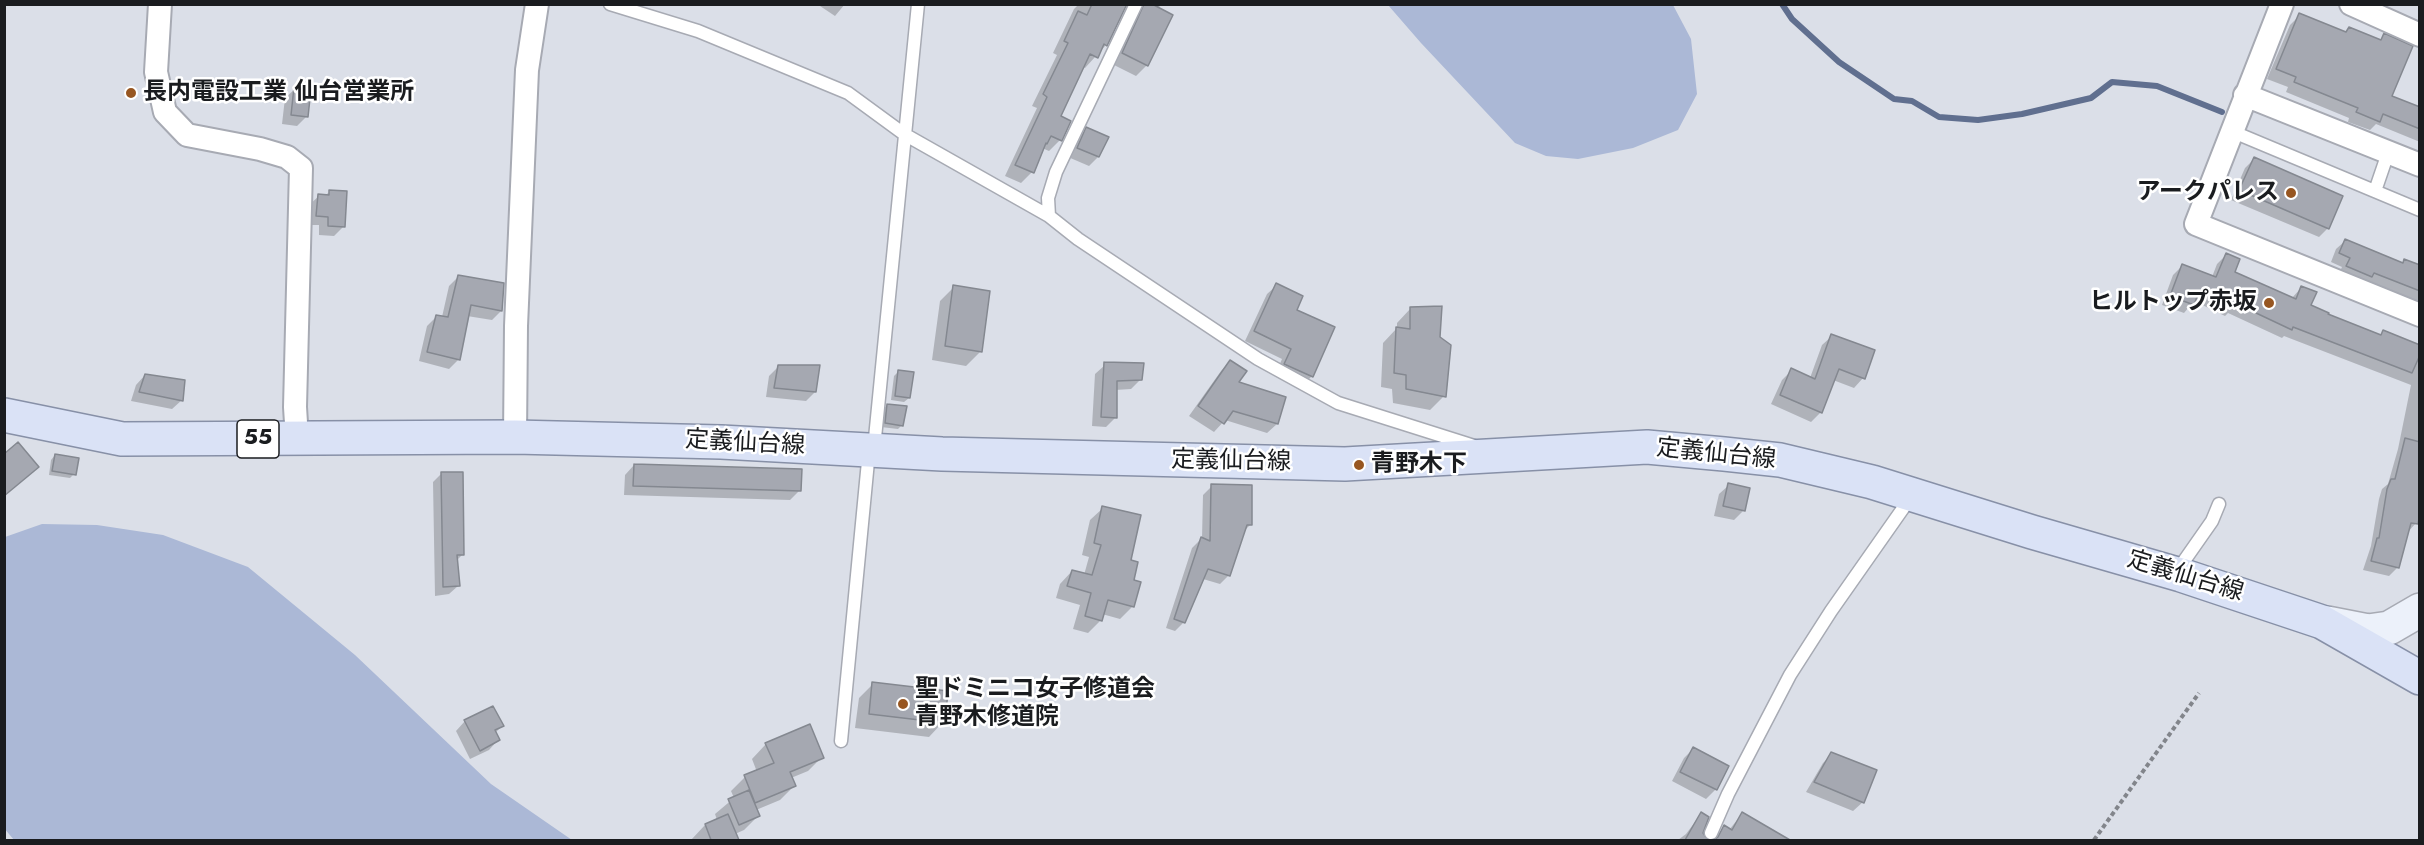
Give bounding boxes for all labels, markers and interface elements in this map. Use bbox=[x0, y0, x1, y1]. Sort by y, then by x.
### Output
place label: 長内電設工業 仙台営業所 bbox=[143, 79, 414, 107]
marker: 長内電設工業 仙台営業所 bbox=[124, 86, 138, 100]
place label: アークパレス bbox=[2136, 179, 2279, 207]
marker: アークパレス bbox=[2284, 186, 2298, 200]
place label: ヒルトップ赤坂 bbox=[2089, 289, 2257, 317]
marker: ヒルトップ赤坂 bbox=[2262, 296, 2276, 310]
road number: 55 bbox=[237, 420, 279, 458]
street label: 定義仙台線 bbox=[684, 426, 806, 462]
street label: 定義仙台線 bbox=[1655, 434, 1777, 476]
street label: 定義仙台線 bbox=[1171, 447, 1291, 477]
place label: 青野木下 bbox=[1371, 451, 1467, 479]
marker: 青野木下 bbox=[1352, 458, 1366, 472]
street label: 定義仙台線 bbox=[2123, 546, 2247, 608]
place label: 聖ドミニコ女子修道会 青野木修道院 bbox=[915, 676, 1155, 732]
marker: 聖ドミニコ女子修道会 青野木修道院 bbox=[896, 697, 910, 711]

